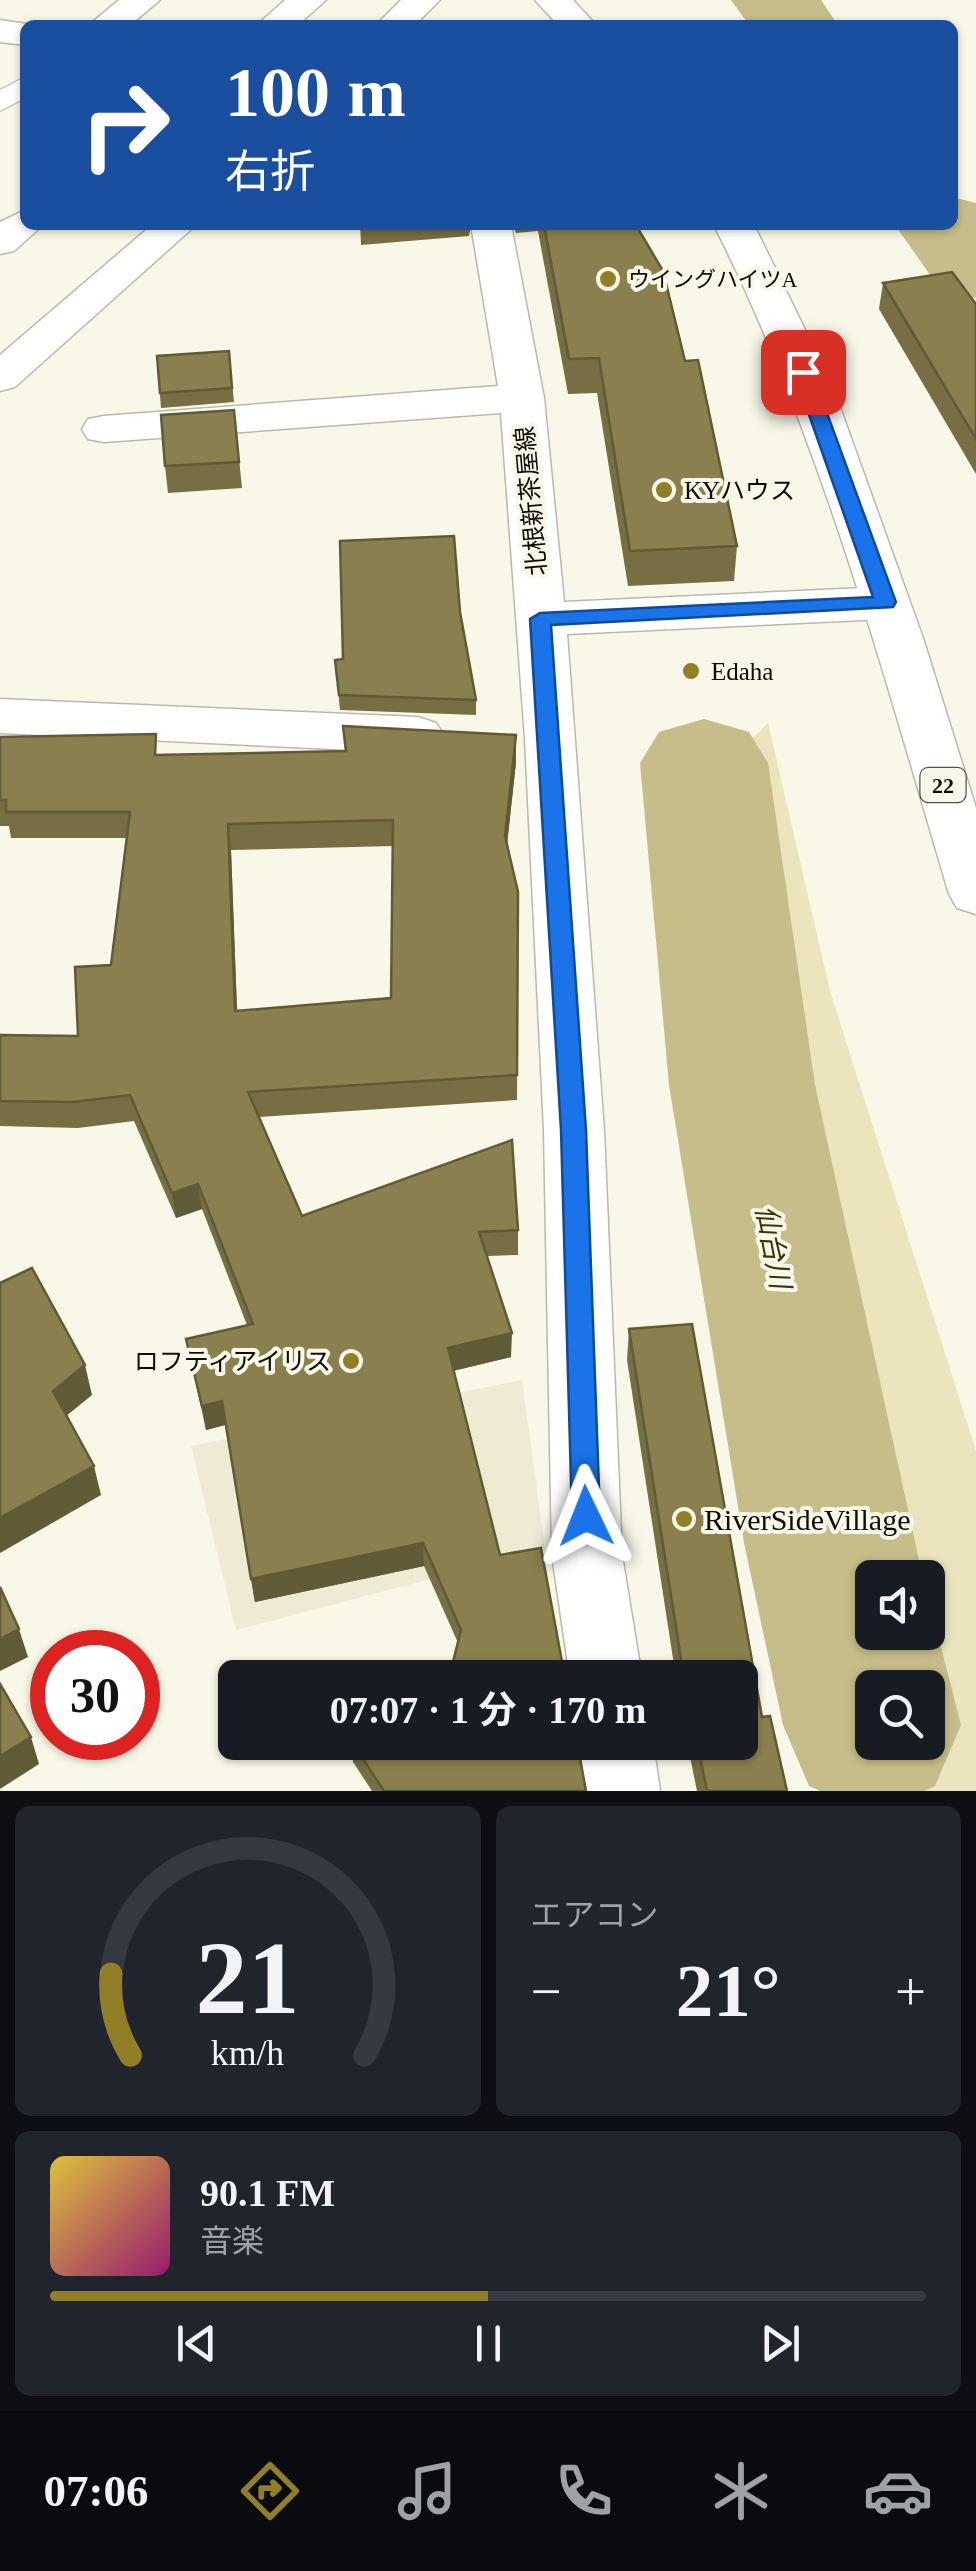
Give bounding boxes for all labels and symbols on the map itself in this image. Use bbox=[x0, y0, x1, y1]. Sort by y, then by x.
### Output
place label: ウイングハイツA bbox=[628, 267, 798, 292]
marker: ウイングハイツA bbox=[597, 268, 619, 290]
pin bbox=[761, 330, 846, 415]
street label: 北根新茶屋線 bbox=[511, 425, 551, 577]
place label: KYハウス bbox=[684, 477, 795, 504]
marker: KYハウス bbox=[653, 479, 675, 501]
place label: Edaha bbox=[711, 658, 773, 685]
marker: Edaha bbox=[680, 660, 702, 682]
road number: 22 bbox=[920, 768, 966, 802]
water label: 仙台川 bbox=[750, 1203, 797, 1294]
place label: ロフティアイリス bbox=[134, 1348, 331, 1375]
marker: ロフティアイリス bbox=[340, 1350, 362, 1372]
position arrow bbox=[534, 1464, 638, 1568]
place label: RiverSideVillage bbox=[704, 1503, 910, 1536]
marker: RiverSideVillage bbox=[673, 1508, 695, 1530]
speed limit sign: 30 bbox=[30, 1630, 160, 1760]

